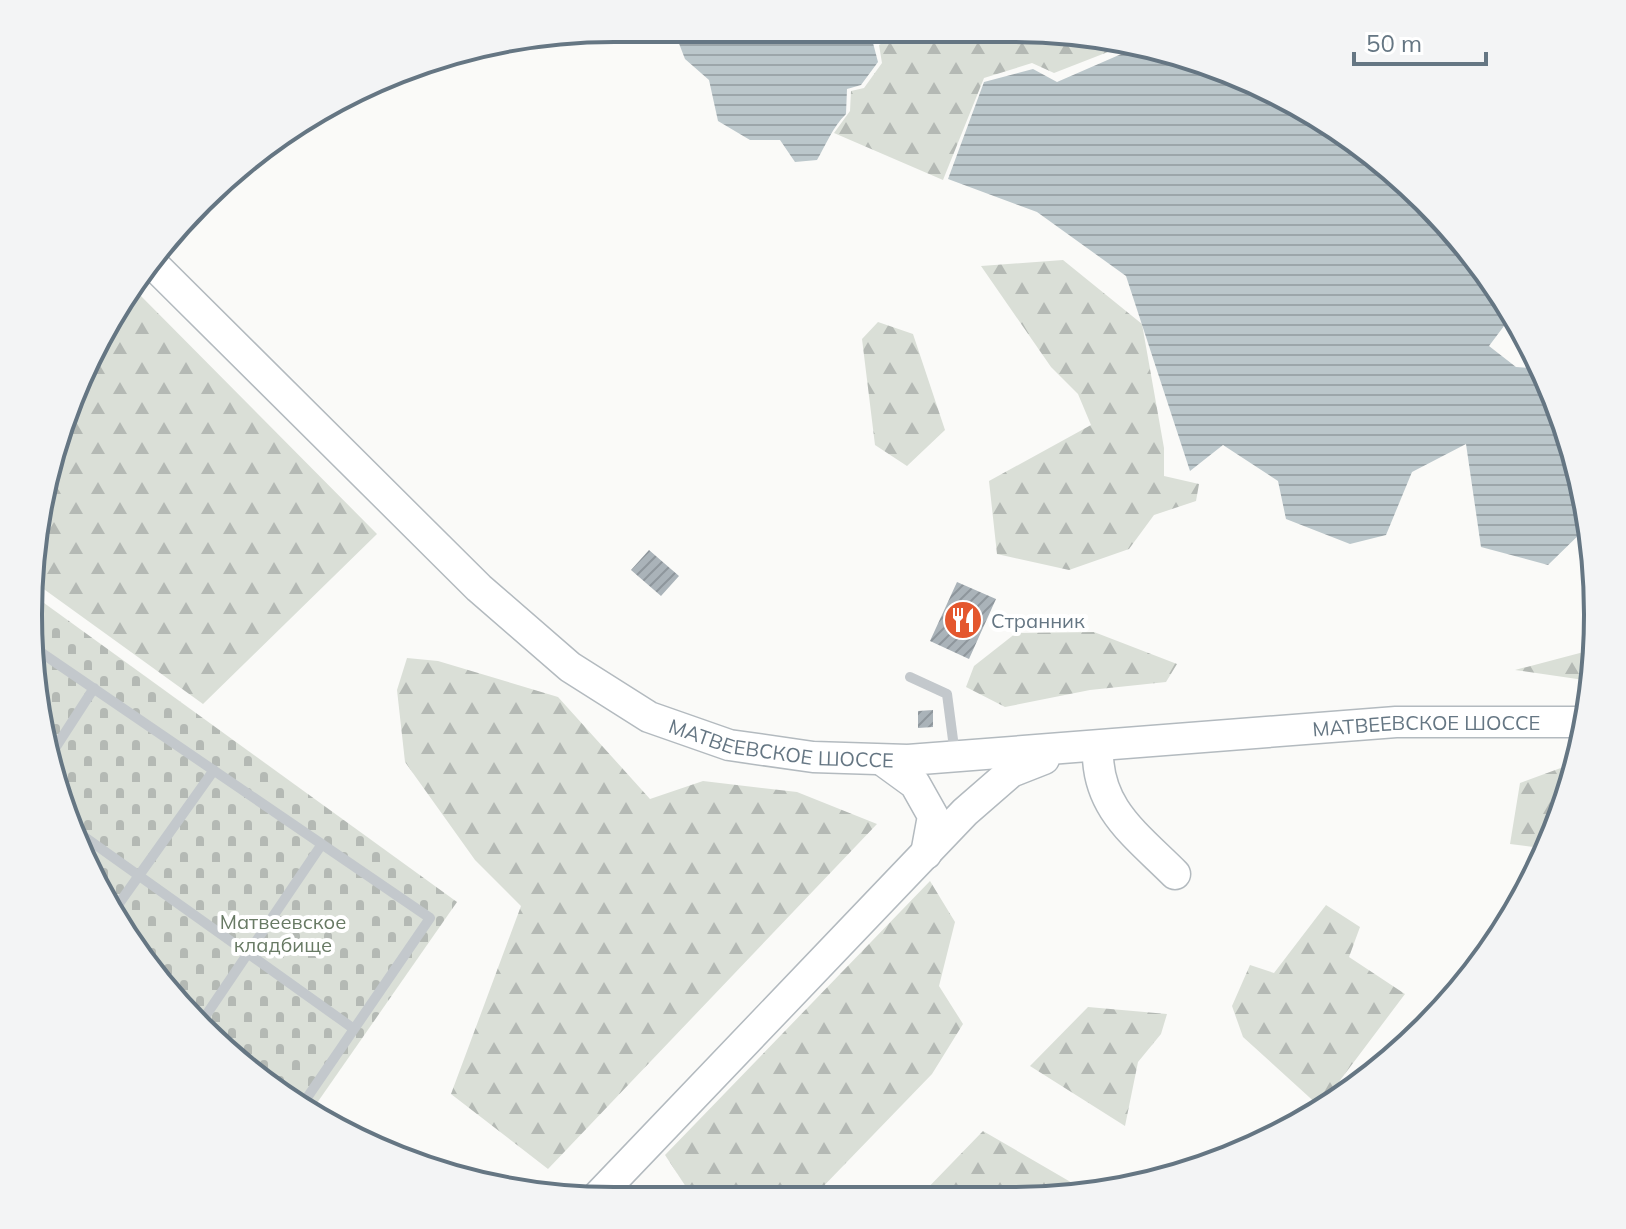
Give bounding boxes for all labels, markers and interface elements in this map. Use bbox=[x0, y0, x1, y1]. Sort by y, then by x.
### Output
scale bar bbox=[1354, 16, 1486, 66]
text: 50 m bbox=[1366, 28, 1422, 58]
restaurant icon: Странник bbox=[942, 599, 984, 641]
place label: Странник bbox=[991, 608, 1085, 633]
street label: МАТВЕЕВСКОЕ ШОССЕ bbox=[1311, 710, 1540, 741]
street label: МАТВЕЕВСКОЕ ШОССЕ bbox=[666, 713, 894, 772]
park label: Матвеевское кладбище bbox=[220, 909, 346, 957]

